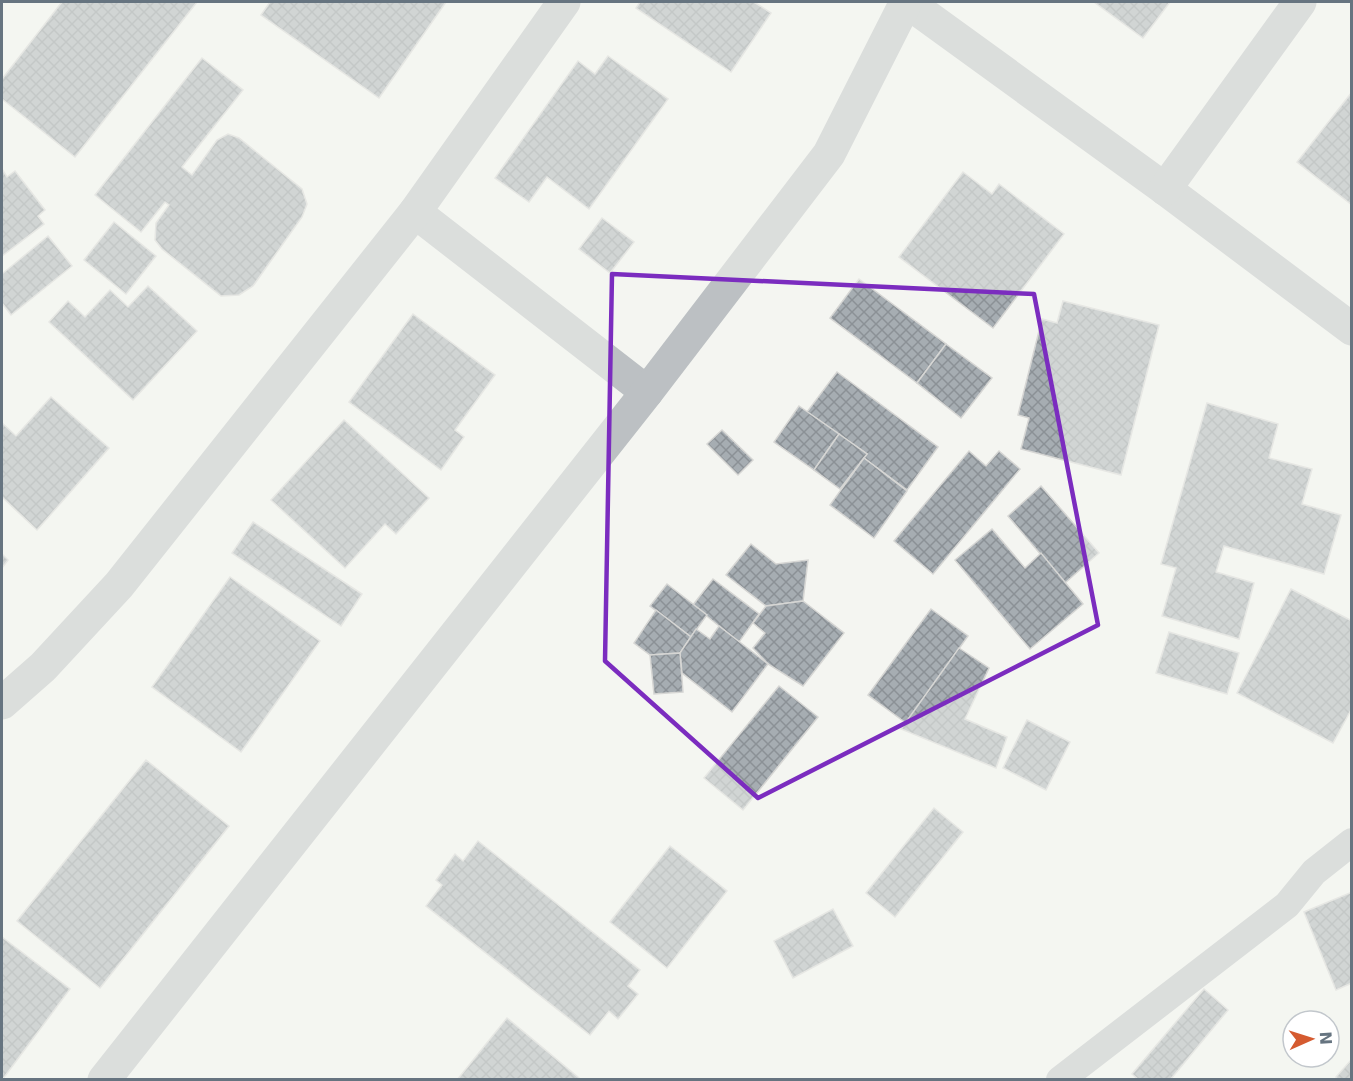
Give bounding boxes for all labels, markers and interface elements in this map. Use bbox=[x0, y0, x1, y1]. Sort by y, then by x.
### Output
north arrow bbox=[1281, 1009, 1341, 1069]
text: N bbox=[1316, 1031, 1335, 1045]

